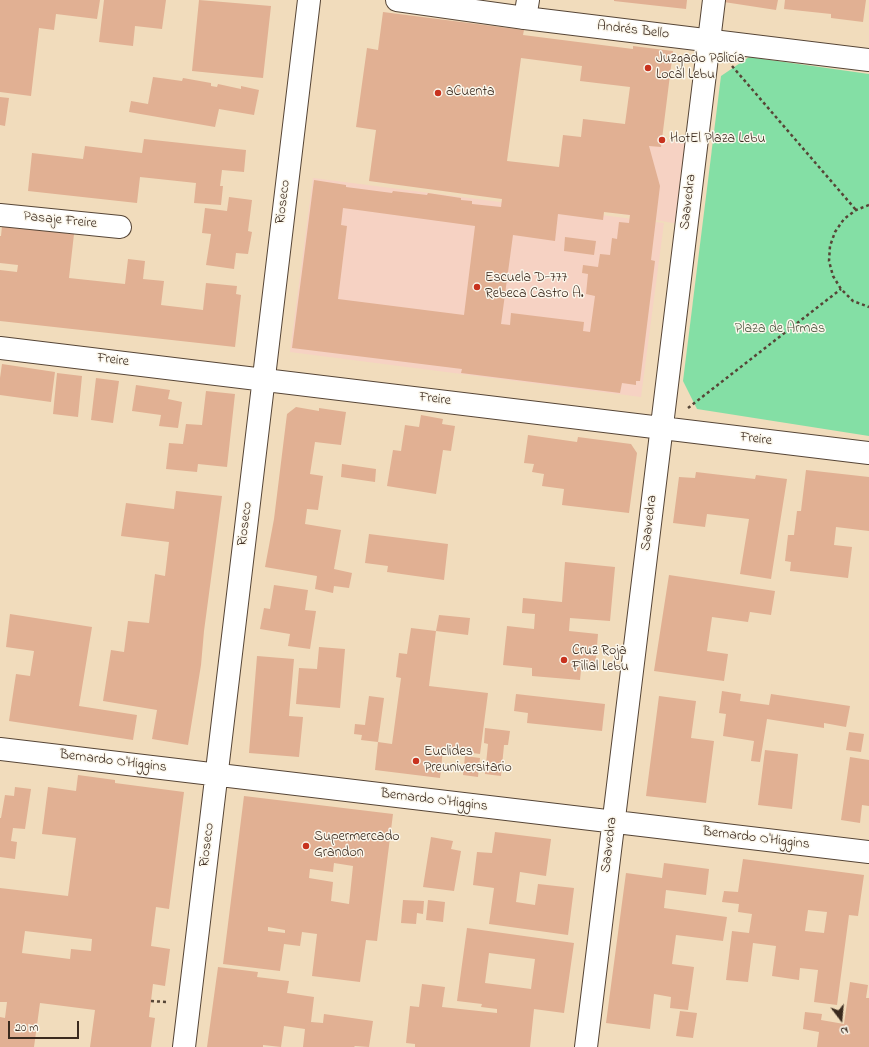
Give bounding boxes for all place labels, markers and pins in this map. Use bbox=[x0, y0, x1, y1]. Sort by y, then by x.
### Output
place label: Juzgado Policía Local Lebu bbox=[656, 52, 744, 84]
marker: Juzgado Policía Local Lebu bbox=[643, 63, 653, 73]
place label: aCuenta bbox=[446, 85, 495, 101]
marker: aCuenta bbox=[433, 88, 443, 98]
place label: HotEl Plaza Lebu bbox=[670, 132, 765, 148]
marker: HotEl Plaza Lebu bbox=[657, 135, 667, 145]
place label: Escuela D-777 Rebeca Castro A. bbox=[485, 271, 584, 304]
marker: Escuela D-777 Rebeca Castro A. bbox=[472, 282, 482, 292]
place label: Cruz Roja Filial Lebu bbox=[572, 644, 629, 676]
marker: Cruz Roja Filial Lebu bbox=[559, 655, 569, 665]
place label: Euclides Preuniversitario bbox=[424, 745, 512, 778]
marker: Euclides Preuniversitario bbox=[411, 756, 421, 766]
place label: Supermercado Grandon bbox=[314, 830, 400, 862]
marker: Supermercado Grandon bbox=[301, 841, 311, 851]

